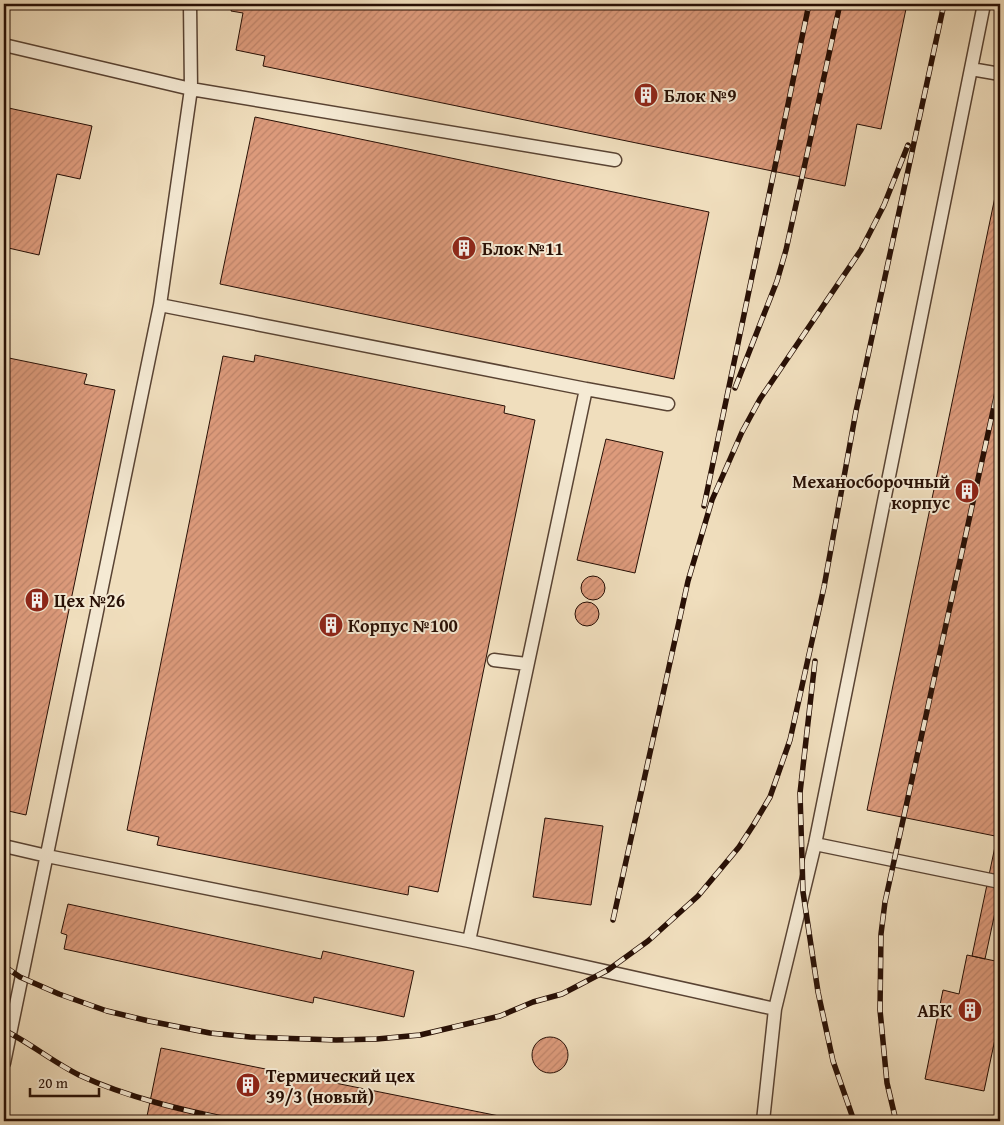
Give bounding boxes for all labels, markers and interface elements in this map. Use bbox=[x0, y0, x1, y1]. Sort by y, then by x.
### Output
building icon: Блок №9 bbox=[633, 82, 659, 108]
place label: Блок №9 bbox=[664, 82, 737, 109]
building icon: Блок №11 bbox=[451, 235, 477, 261]
place label: Блок №11 bbox=[482, 235, 564, 262]
place label: Механосборочный корпус bbox=[792, 468, 950, 516]
building icon: Механосборочный корпус bbox=[954, 478, 980, 504]
building icon: Цех №26 bbox=[24, 587, 50, 613]
place label: Цех №26 bbox=[54, 587, 125, 614]
building icon: Корпус №100 bbox=[318, 612, 344, 638]
place label: Корпус №100 bbox=[348, 612, 458, 639]
place label: АБК bbox=[917, 997, 952, 1024]
building icon: АБК bbox=[957, 997, 983, 1023]
place label: Термический цех 39/3 (новый) bbox=[266, 1062, 416, 1110]
scale bar bbox=[30, 1065, 99, 1097]
text: 20 m bbox=[38, 1072, 69, 1093]
building icon: Термический цех 39/3 (новый) bbox=[235, 1072, 261, 1098]

